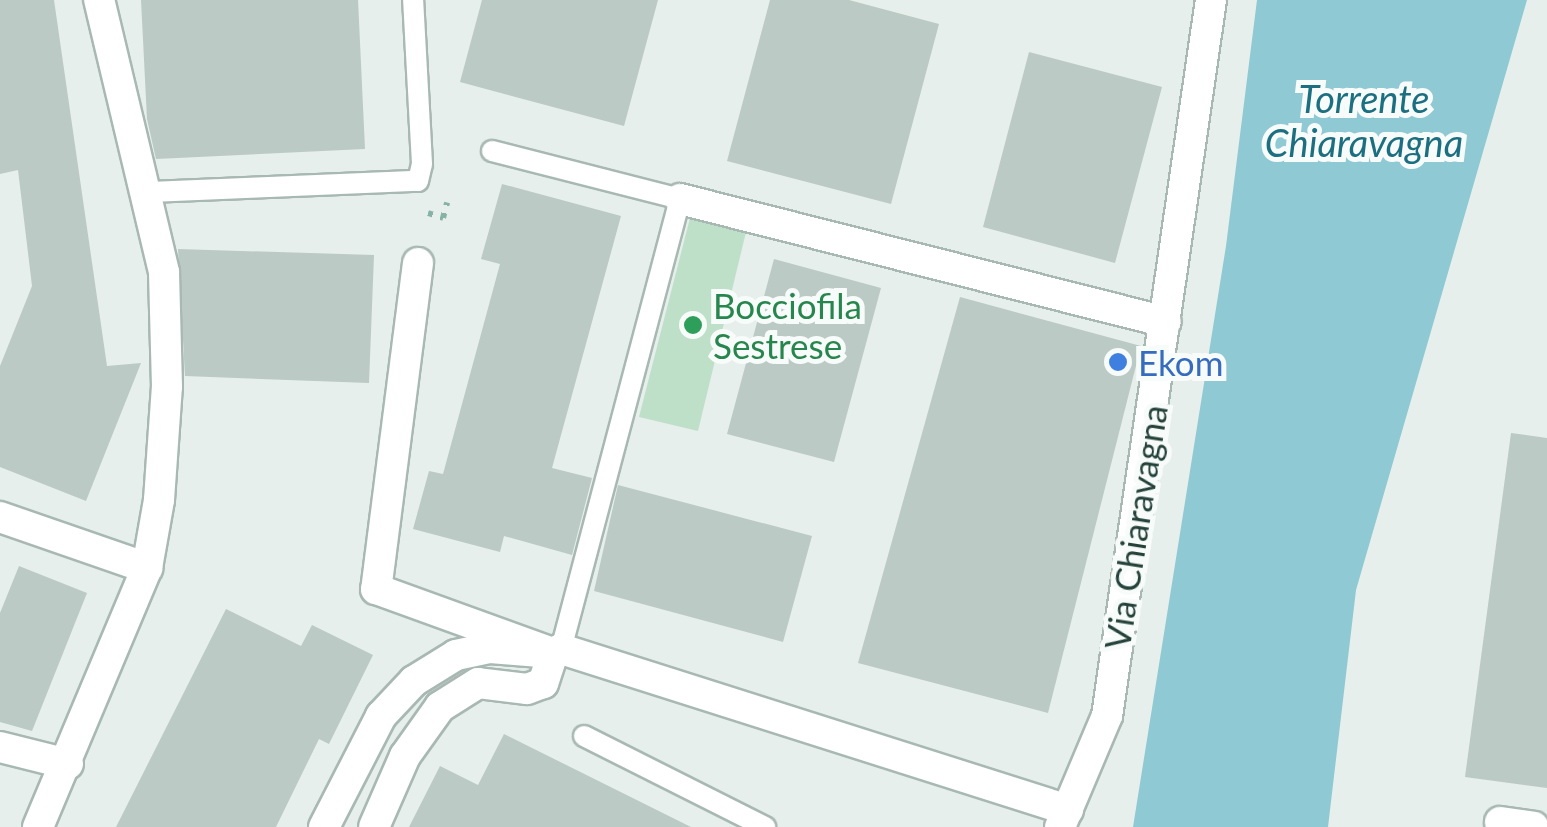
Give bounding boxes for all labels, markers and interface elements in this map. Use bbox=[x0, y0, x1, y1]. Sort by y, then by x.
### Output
water label: Torrente Chiaravagna bbox=[1265, 76, 1463, 165]
place label: Bocciofila Sestrese bbox=[713, 284, 862, 366]
marker: Bocciofila Sestrese bbox=[682, 314, 704, 336]
place label: Ekom bbox=[1138, 341, 1223, 383]
marker: Ekom bbox=[1107, 351, 1129, 373]
street label: Via Chiaravagna bbox=[1095, 402, 1175, 652]

